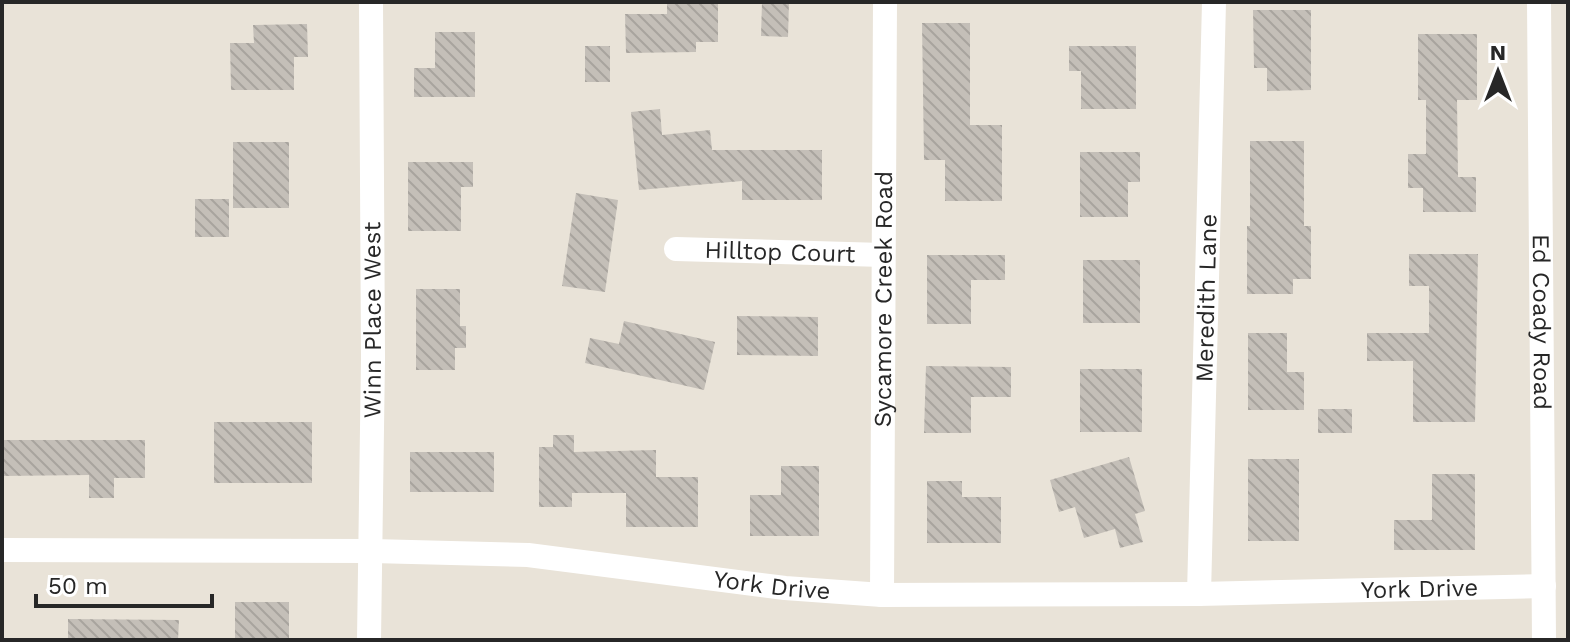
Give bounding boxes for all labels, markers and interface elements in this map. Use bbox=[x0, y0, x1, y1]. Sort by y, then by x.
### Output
north arrow bbox=[1458, 32, 1538, 112]
text: N bbox=[1490, 40, 1506, 65]
street label: Sycamore Creek Road bbox=[869, 171, 898, 427]
street label: Meredith Lane bbox=[1190, 213, 1223, 383]
street label: Winn Place West bbox=[358, 222, 387, 419]
street label: Ed Coady Road bbox=[1527, 234, 1556, 410]
street label: Hilltop Court bbox=[704, 236, 856, 268]
scale bar bbox=[36, 558, 212, 608]
street label: York Drive bbox=[712, 565, 831, 605]
text: 50 m bbox=[48, 572, 108, 600]
street label: York Drive bbox=[1361, 574, 1478, 604]

